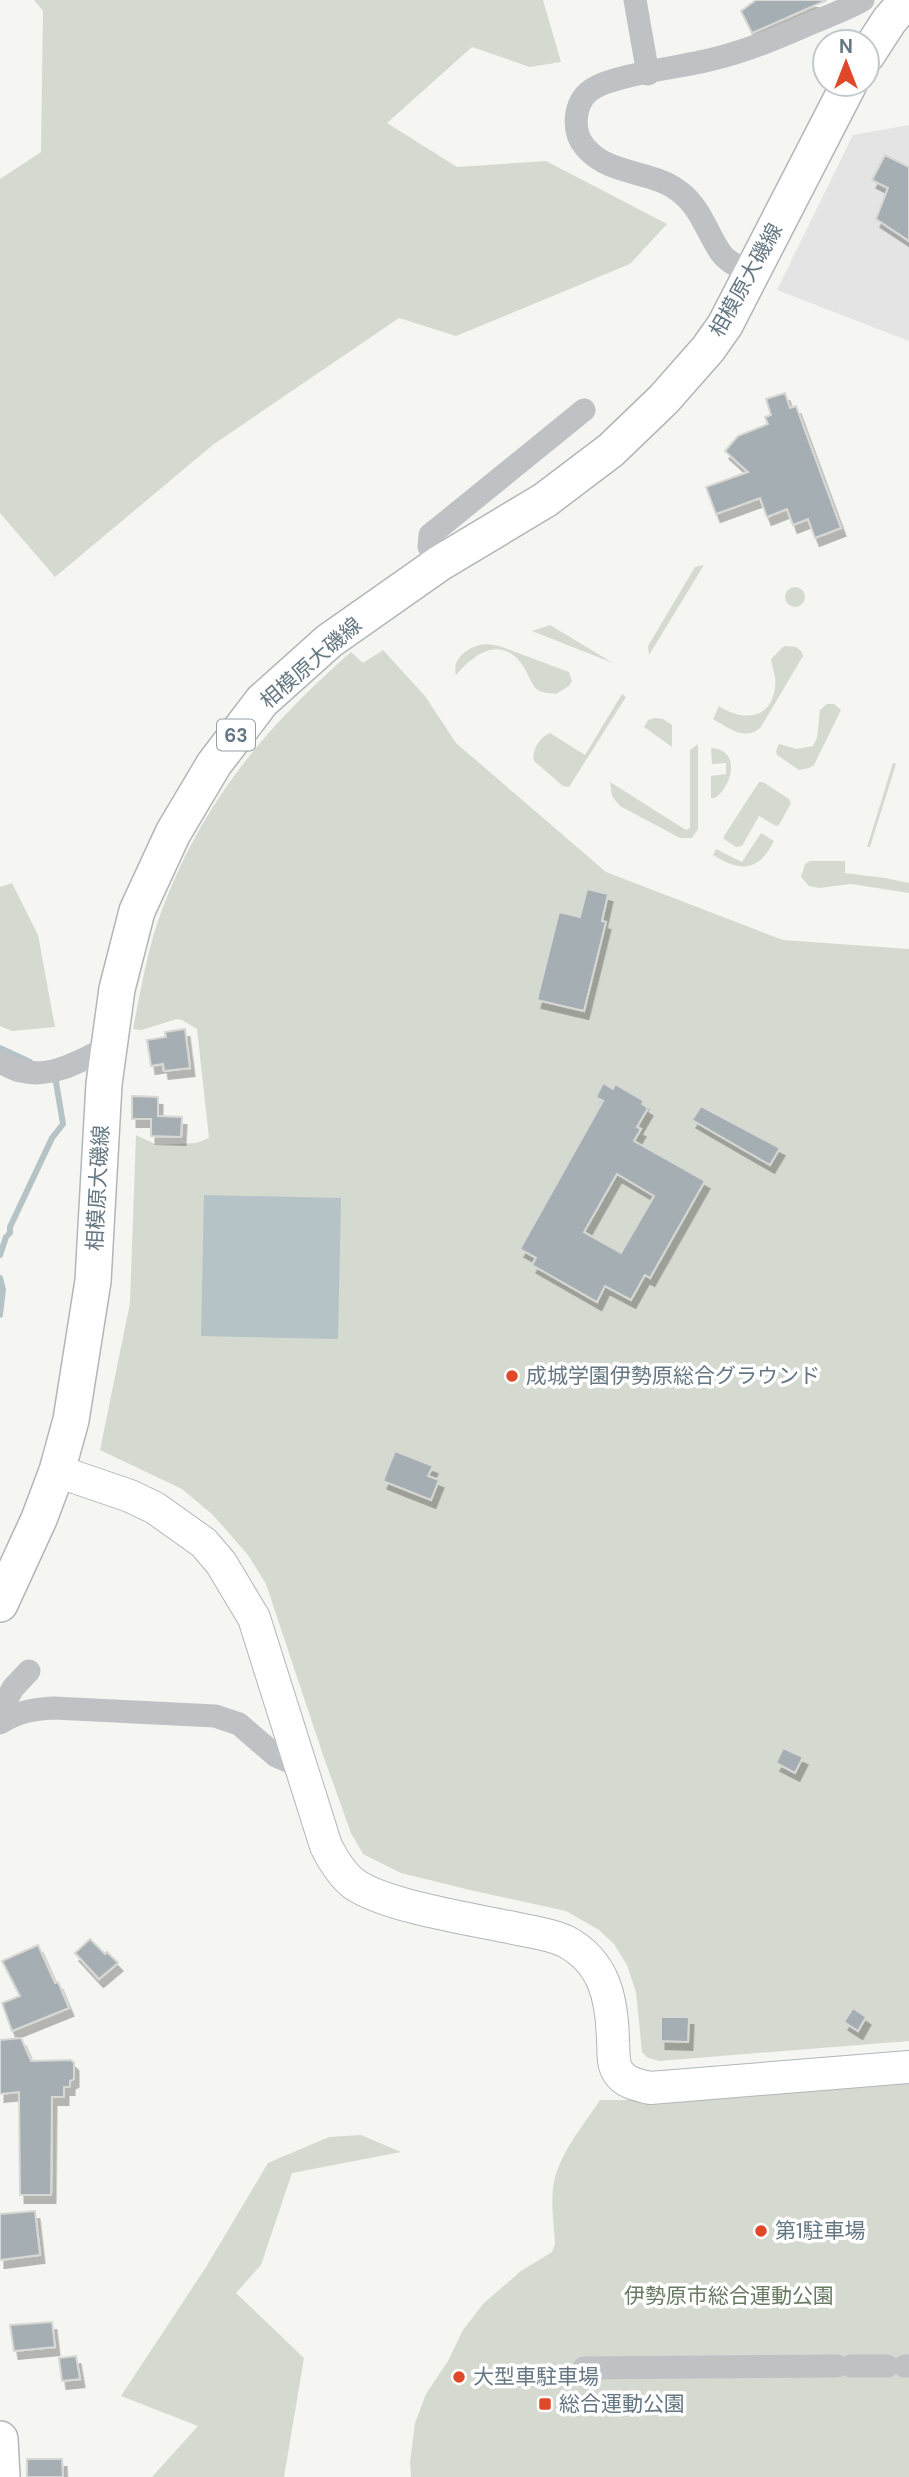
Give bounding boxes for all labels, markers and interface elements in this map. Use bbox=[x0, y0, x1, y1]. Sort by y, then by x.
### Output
north arrow bbox=[811, 28, 881, 98]
text: N bbox=[839, 34, 853, 59]
street label: 相模原大磯線 bbox=[703, 218, 789, 342]
street label: 相模原大磯線 bbox=[254, 611, 368, 715]
road number: 63 bbox=[217, 720, 255, 750]
street label: 相模原大磯線 bbox=[81, 1124, 115, 1252]
place label: 成城学園伊勢原総合グラウンド bbox=[526, 1362, 820, 1390]
marker: 成城学園伊勢原総合グラウンド bbox=[504, 1368, 520, 1384]
place label: 第1駐車場 bbox=[775, 2217, 866, 2245]
marker: 第1駐車場 bbox=[753, 2223, 769, 2239]
park label: 伊勢原市総合運動公園 bbox=[624, 2282, 834, 2310]
place label: 大型車駐車場 bbox=[473, 2363, 599, 2391]
marker: 大型車駐車場 bbox=[451, 2369, 467, 2385]
place label: 総合運動公園 bbox=[559, 2390, 685, 2418]
marker: 総合運動公園 bbox=[537, 2396, 553, 2412]

